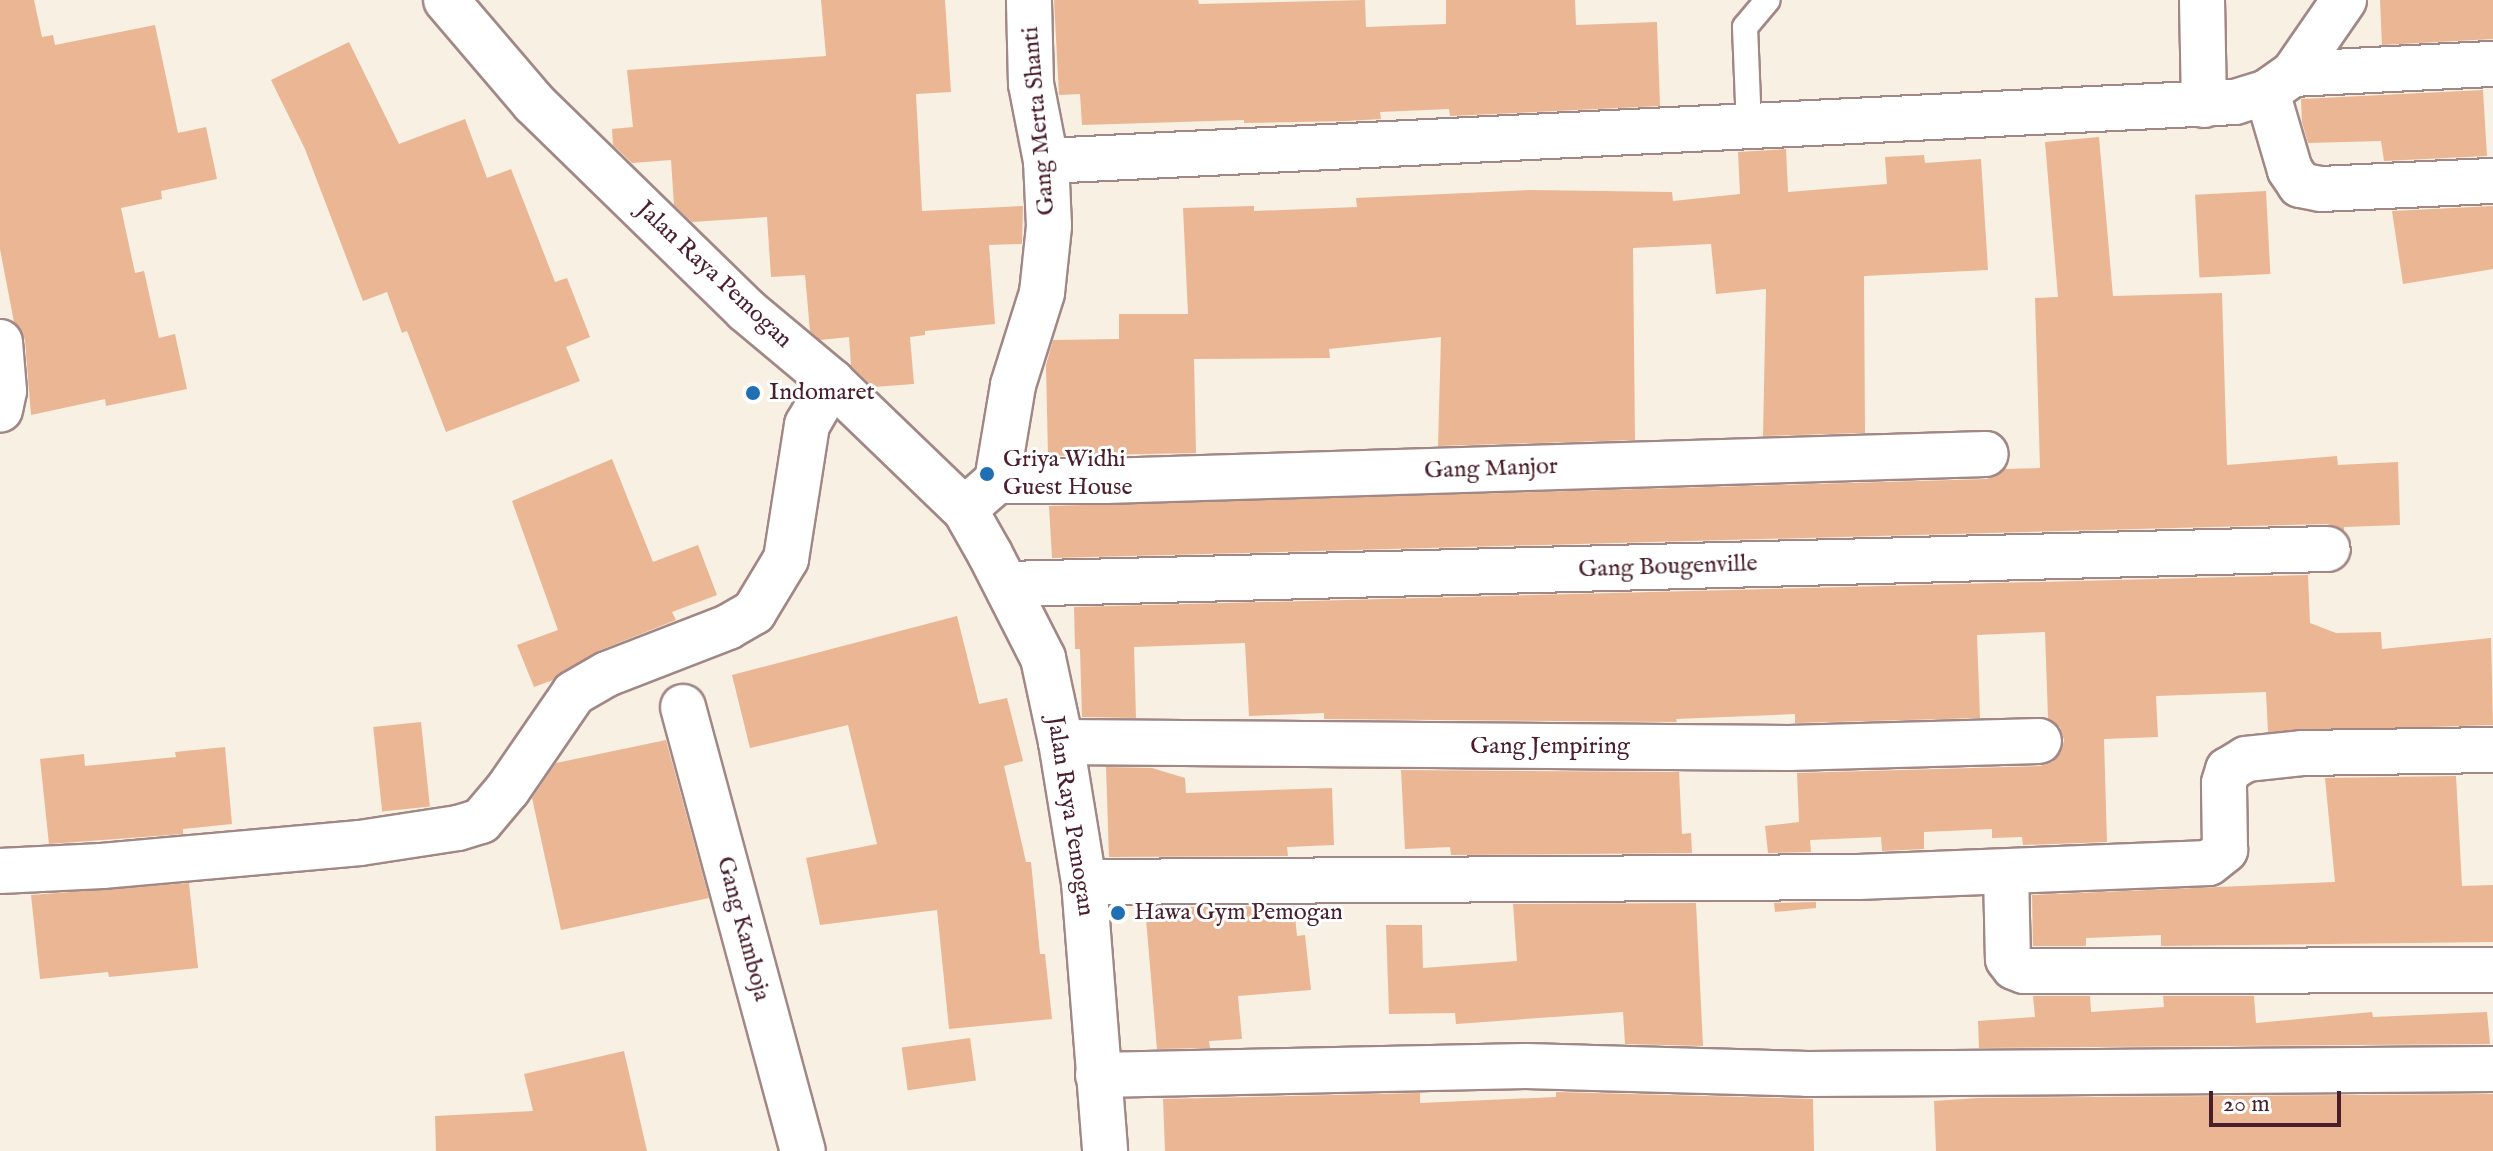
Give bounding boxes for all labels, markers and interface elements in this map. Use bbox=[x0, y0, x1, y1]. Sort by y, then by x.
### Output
street label: Gang Merta Shanti bbox=[1016, 25, 1062, 217]
street label: Jalan Raya Pemogan bbox=[630, 196, 798, 354]
place label: Indomaret bbox=[769, 379, 875, 407]
marker: Indomaret bbox=[744, 384, 762, 402]
place label: Griya Widhi Guest House bbox=[1003, 446, 1132, 502]
street label: Gang Manjor bbox=[1424, 452, 1558, 486]
marker: Griya Widhi Guest House bbox=[978, 465, 996, 483]
street label: Gang Bougenville bbox=[1578, 549, 1758, 585]
street label: Jalan Raya Pemogan bbox=[1040, 714, 1100, 918]
street label: Gang Jempiring bbox=[1470, 733, 1630, 761]
street label: Gang Kamboja bbox=[710, 854, 776, 1004]
place label: Hawa Gym Pemogan bbox=[1134, 899, 1343, 927]
marker: Hawa Gym Pemogan bbox=[1109, 904, 1127, 922]
scale bar bbox=[2213, 1075, 2345, 1125]
text: 20 m bbox=[2223, 1089, 2270, 1120]

